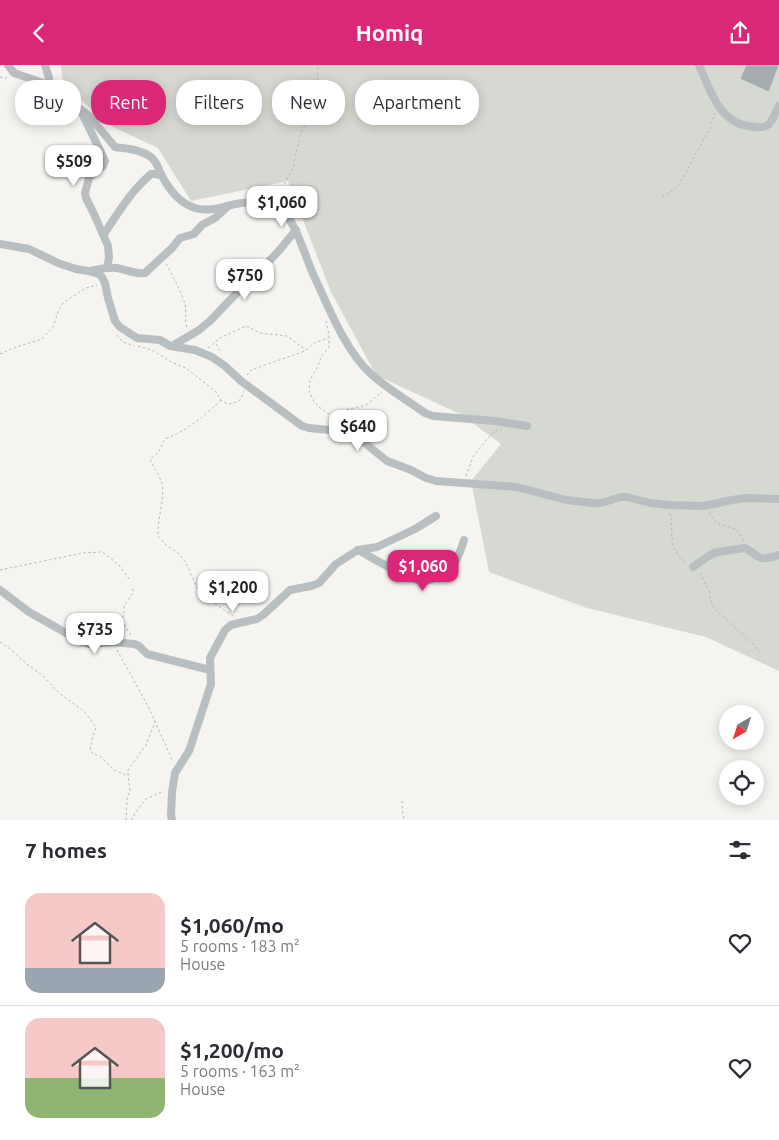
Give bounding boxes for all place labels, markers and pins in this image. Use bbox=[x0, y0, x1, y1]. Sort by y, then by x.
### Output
pin: $509 bbox=[44, 145, 104, 187]
pin: $1,060 bbox=[241, 185, 323, 228]
pin: $750 bbox=[215, 259, 275, 301]
pin: $640 bbox=[328, 409, 388, 452]
pin: $1,060 bbox=[382, 549, 464, 592]
pin: $1,200 bbox=[192, 571, 274, 613]
pin: $735 bbox=[65, 613, 125, 655]

